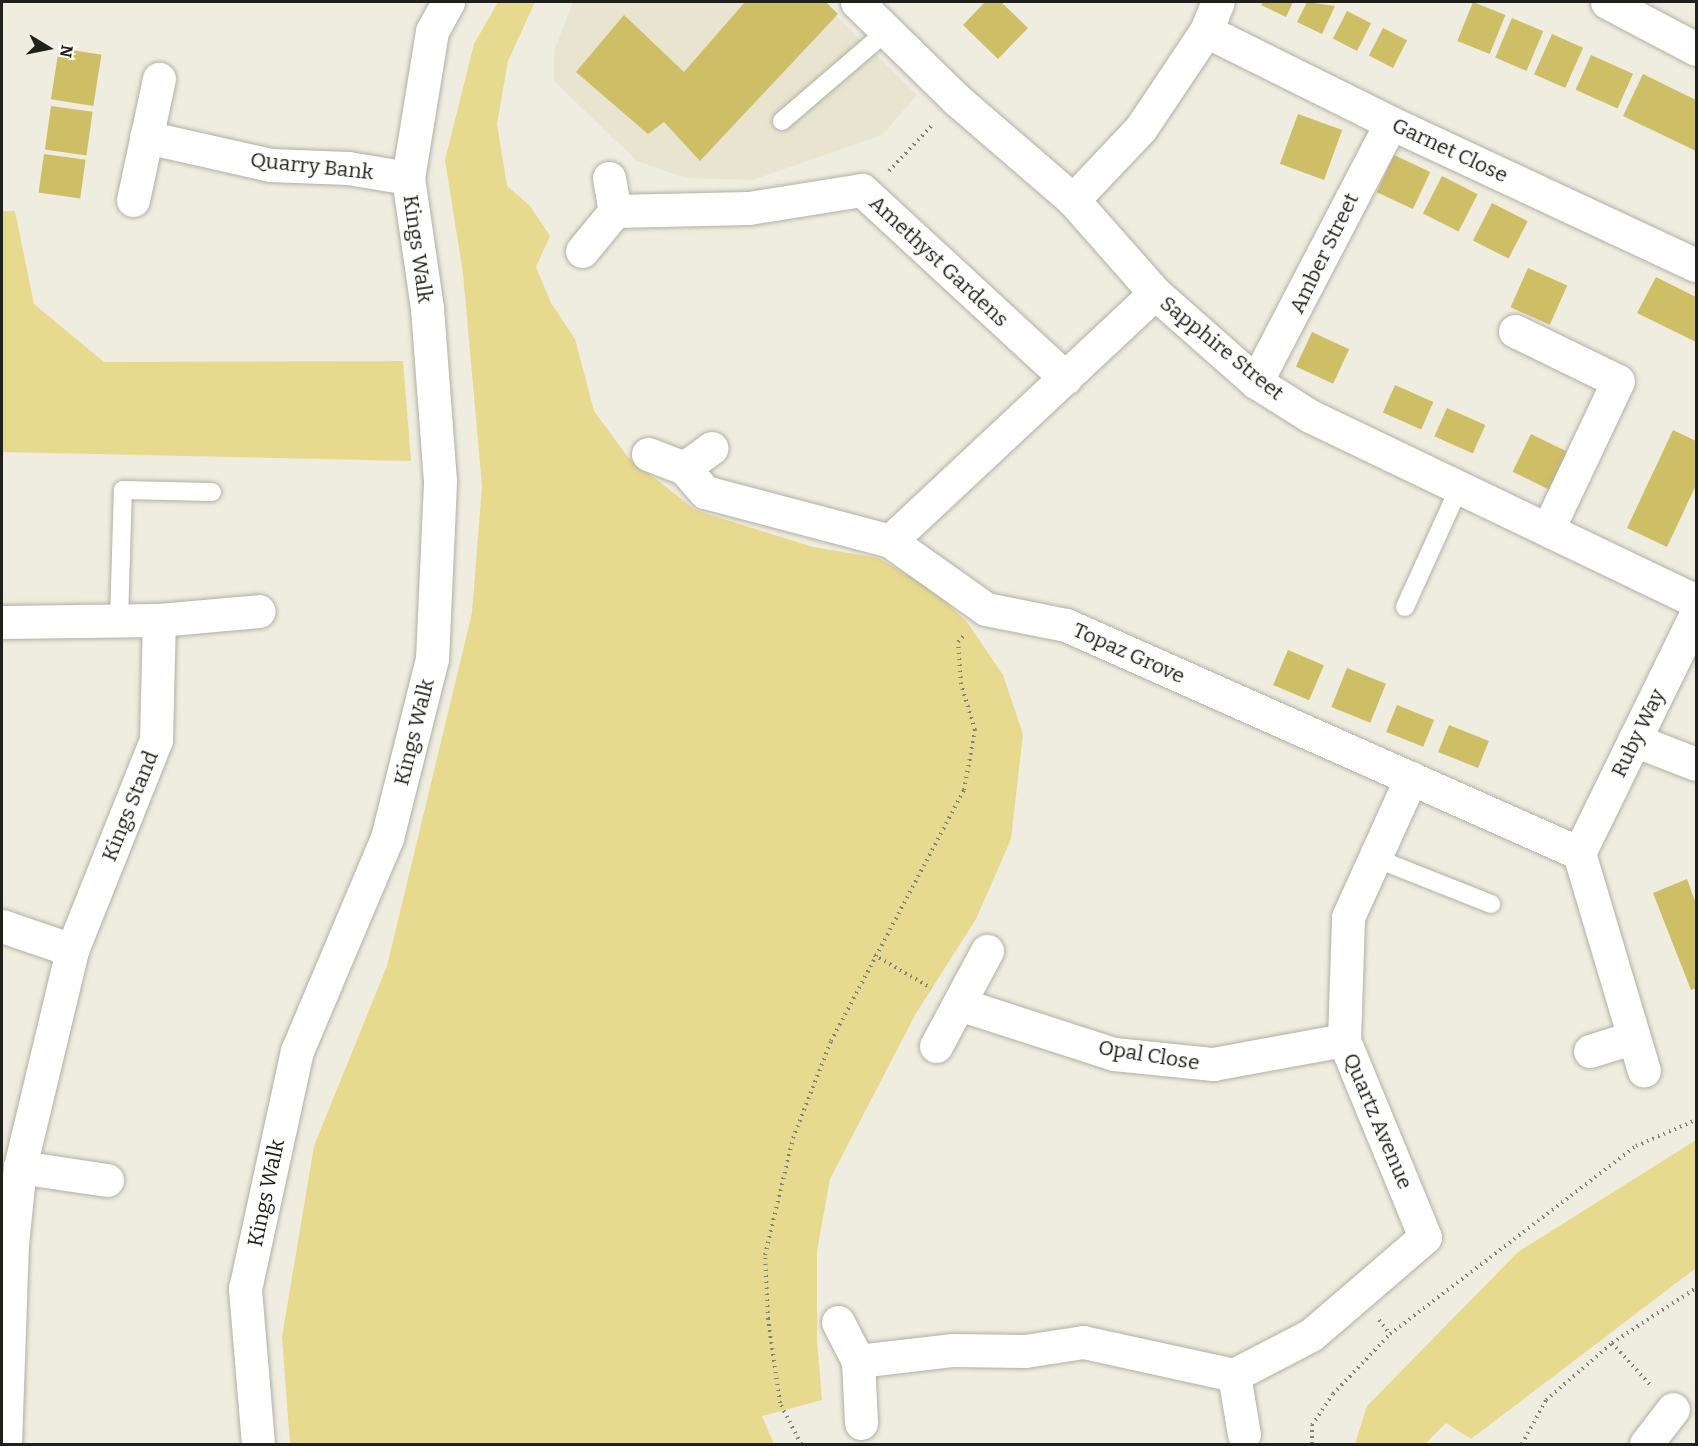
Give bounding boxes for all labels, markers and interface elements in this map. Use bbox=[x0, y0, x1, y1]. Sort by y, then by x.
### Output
north arrow bbox=[18, 18, 78, 78]
text: N bbox=[56, 43, 77, 59]
street label: Garnet Close bbox=[1388, 112, 1512, 188]
street label: Quarry Bank bbox=[249, 147, 375, 185]
street label: Amber Street bbox=[1284, 189, 1364, 317]
street label: Amethyst Gardens bbox=[864, 190, 1014, 332]
street label: Kings Walk bbox=[398, 193, 438, 305]
street label: Sapphire Street bbox=[1155, 290, 1289, 406]
street label: Topaz Grove bbox=[1069, 617, 1189, 689]
street label: Kings Walk bbox=[389, 676, 439, 788]
street label: Ruby Way bbox=[1606, 685, 1670, 781]
street label: Kings Stand bbox=[96, 747, 164, 865]
street label: Opal Close bbox=[1097, 1035, 1201, 1075]
street label: Quartz Avenue bbox=[1338, 1049, 1418, 1193]
street label: Kings Walk bbox=[242, 1137, 290, 1249]

